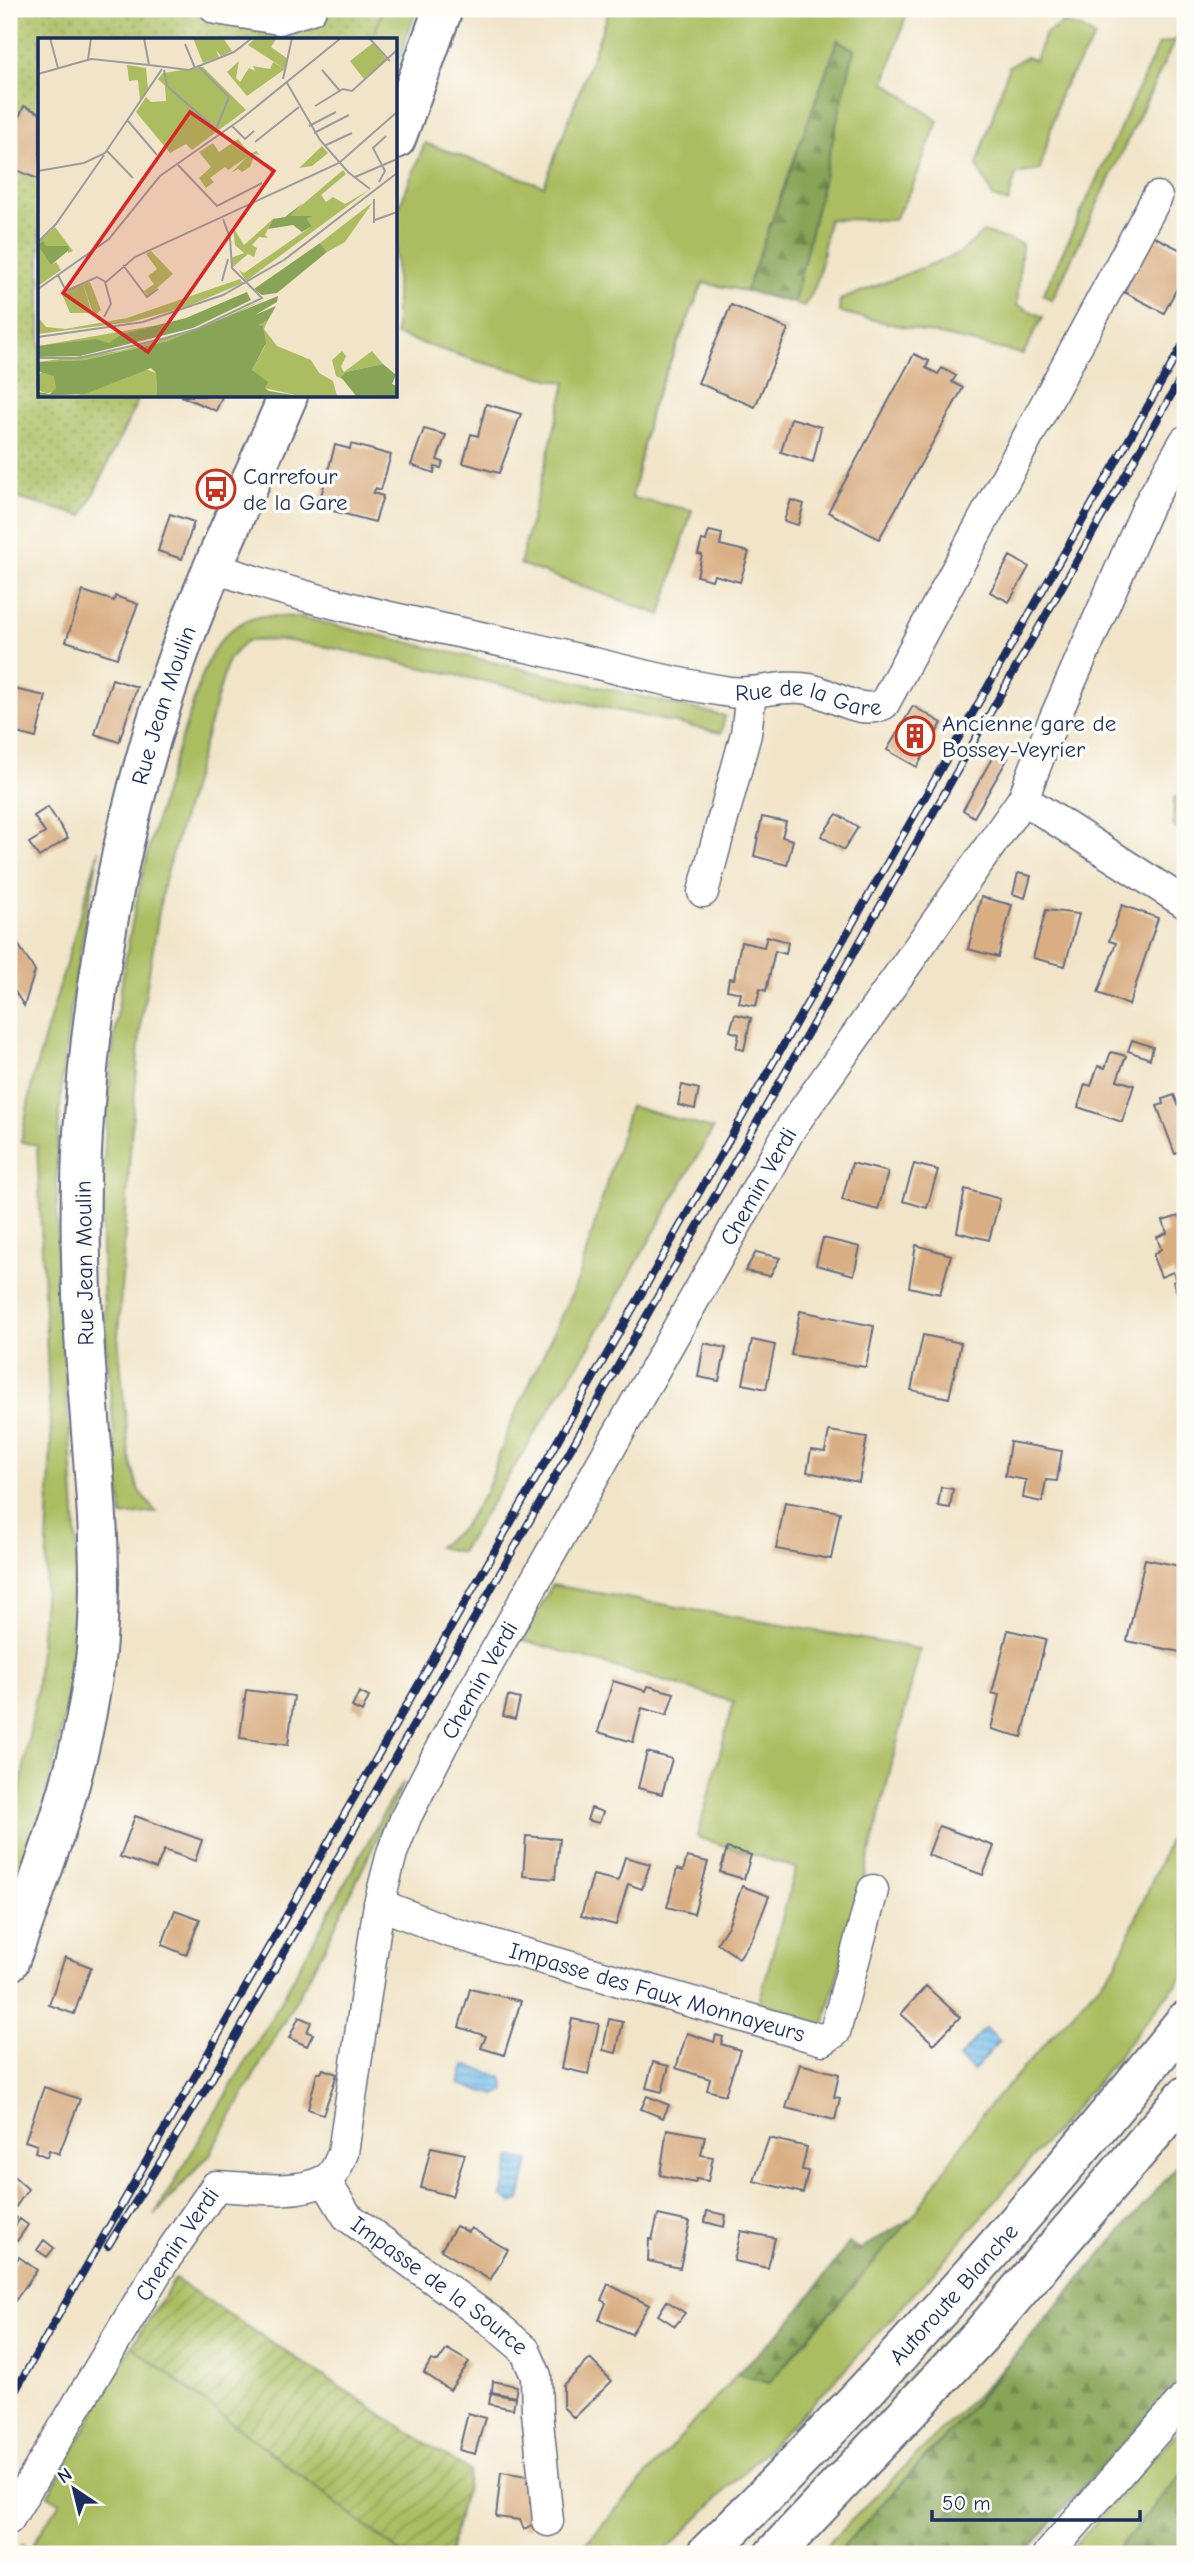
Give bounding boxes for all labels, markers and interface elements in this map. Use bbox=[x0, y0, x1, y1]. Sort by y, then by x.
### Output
inset map bbox=[38, 38, 397, 397]
place label: Carrefour de la Gare bbox=[243, 463, 348, 516]
bus stop icon: Carrefour de la Gare bbox=[195, 468, 237, 510]
street label: Rue Jean Moulin bbox=[126, 622, 202, 788]
street label: Rue de la Gare bbox=[735, 675, 883, 722]
place label: Ancienne gare de Bossey-Veyrier bbox=[942, 710, 1116, 763]
building icon: Ancienne gare de Bossey-Veyrier bbox=[894, 715, 936, 757]
street label: Chemin Verdi bbox=[715, 1123, 802, 1250]
street label: Rue Jean Moulin bbox=[70, 1180, 99, 1346]
street label: Chemin Verdi bbox=[436, 1617, 524, 1744]
street label: Impasse des Faux Monnayeurs bbox=[506, 1937, 808, 2048]
street label: Chemin Verdi bbox=[130, 2183, 225, 2306]
street label: Impasse de la Source bbox=[346, 2211, 533, 2361]
street label: Autoroute Blanche bbox=[884, 2218, 1024, 2370]
north arrow bbox=[38, 2454, 108, 2524]
text: N bbox=[53, 2463, 76, 2488]
scale bar bbox=[932, 2479, 1140, 2523]
text: 50 m bbox=[942, 2491, 991, 2515]

